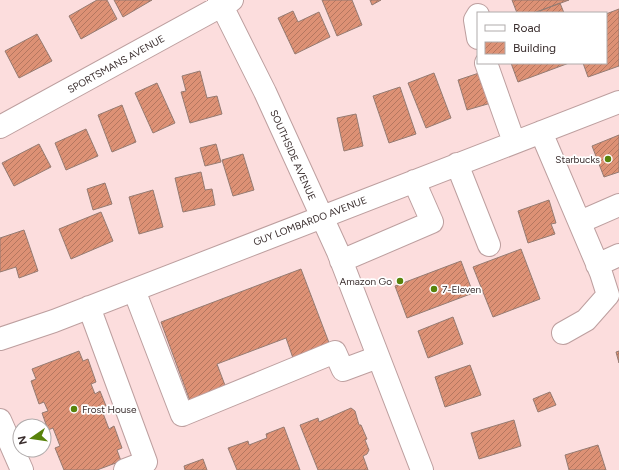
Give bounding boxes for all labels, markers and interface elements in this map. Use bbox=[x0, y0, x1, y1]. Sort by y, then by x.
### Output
legend bbox=[477, 12, 607, 64]
text: Road bbox=[513, 21, 541, 35]
street label: SPORTSMANS AVENUE bbox=[65, 32, 167, 96]
text: Building bbox=[513, 41, 556, 55]
street label: SOUTHSIDE AVENUE bbox=[267, 108, 319, 202]
place label: Starbucks bbox=[555, 153, 600, 166]
marker: Starbucks bbox=[603, 154, 613, 164]
street label: GUY LOMBARDO AVENUE bbox=[251, 193, 369, 249]
place label: Amazon Go bbox=[339, 275, 392, 288]
marker: Amazon Go bbox=[395, 276, 405, 286]
place label: 7-Eleven bbox=[442, 283, 482, 296]
marker: 7-Eleven bbox=[429, 284, 439, 294]
place label: Frost House bbox=[82, 403, 137, 416]
marker: Frost House bbox=[69, 404, 79, 414]
north arrow bbox=[12, 418, 52, 458]
text: N bbox=[15, 435, 30, 446]

